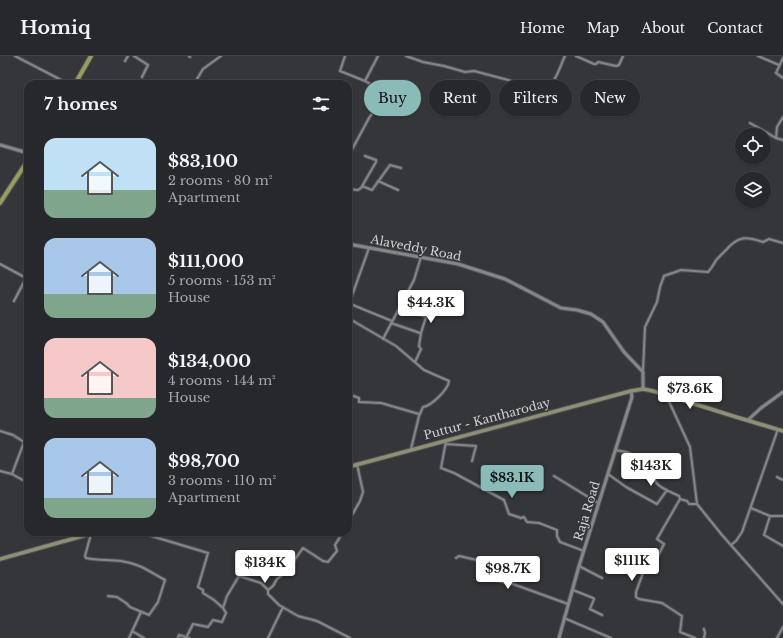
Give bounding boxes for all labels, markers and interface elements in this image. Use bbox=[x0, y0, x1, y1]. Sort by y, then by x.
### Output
text: Homiq bbox=[20, 16, 91, 39]
text: Home bbox=[520, 19, 565, 37]
text: Map bbox=[587, 19, 619, 37]
text: About bbox=[641, 19, 685, 37]
text: Contact bbox=[707, 19, 763, 37]
chip: Buy bbox=[364, 80, 421, 116]
chip: Rent bbox=[429, 80, 491, 116]
chip: Filters bbox=[499, 80, 572, 116]
chip: New bbox=[580, 80, 640, 116]
icon: filters bbox=[310, 93, 332, 115]
text: 7 homes bbox=[44, 94, 117, 115]
map controls bbox=[735, 128, 771, 208]
button: locate bbox=[735, 128, 771, 164]
text: $83,100 bbox=[168, 151, 238, 172]
icon: home bbox=[76, 154, 124, 202]
text: 2 rooms · 80 m² bbox=[168, 172, 272, 189]
button: layers bbox=[735, 172, 771, 208]
text: Apartment bbox=[168, 189, 240, 206]
street label: Alaveddy Road bbox=[368, 231, 463, 264]
text: $111,000 bbox=[168, 251, 244, 272]
icon: home bbox=[76, 254, 124, 302]
text: 5 rooms · 153 m² bbox=[168, 272, 276, 289]
text: House bbox=[168, 289, 210, 306]
pin: $44.3K bbox=[398, 290, 464, 324]
text: $44.3K bbox=[407, 294, 455, 311]
text: $134,000 bbox=[168, 351, 251, 372]
icon: home bbox=[76, 354, 124, 402]
text: 4 rooms · 144 m² bbox=[168, 372, 276, 389]
pin: $73.6K bbox=[657, 376, 723, 410]
text: $73.6K bbox=[667, 380, 713, 397]
text: House bbox=[168, 389, 210, 406]
street label: Puttur - Kantharoday bbox=[422, 394, 552, 443]
text: $98,700 bbox=[168, 451, 240, 472]
pin: $143K bbox=[623, 453, 679, 487]
icon: home bbox=[76, 454, 124, 502]
text: $143K bbox=[630, 457, 672, 474]
pin: $83.1K bbox=[479, 465, 545, 499]
text: $83.1K bbox=[490, 469, 534, 486]
text: 3 rooms · 110 m² bbox=[168, 472, 276, 489]
street label: Raja Road bbox=[570, 479, 603, 543]
text: Apartment bbox=[168, 489, 240, 506]
pin: $111K bbox=[604, 548, 660, 582]
pin: $134K bbox=[237, 550, 293, 584]
text: $111K bbox=[614, 552, 650, 569]
text: $134K bbox=[244, 554, 286, 571]
pin: $98.7K bbox=[475, 556, 541, 590]
text: $98.7K bbox=[485, 560, 531, 577]

